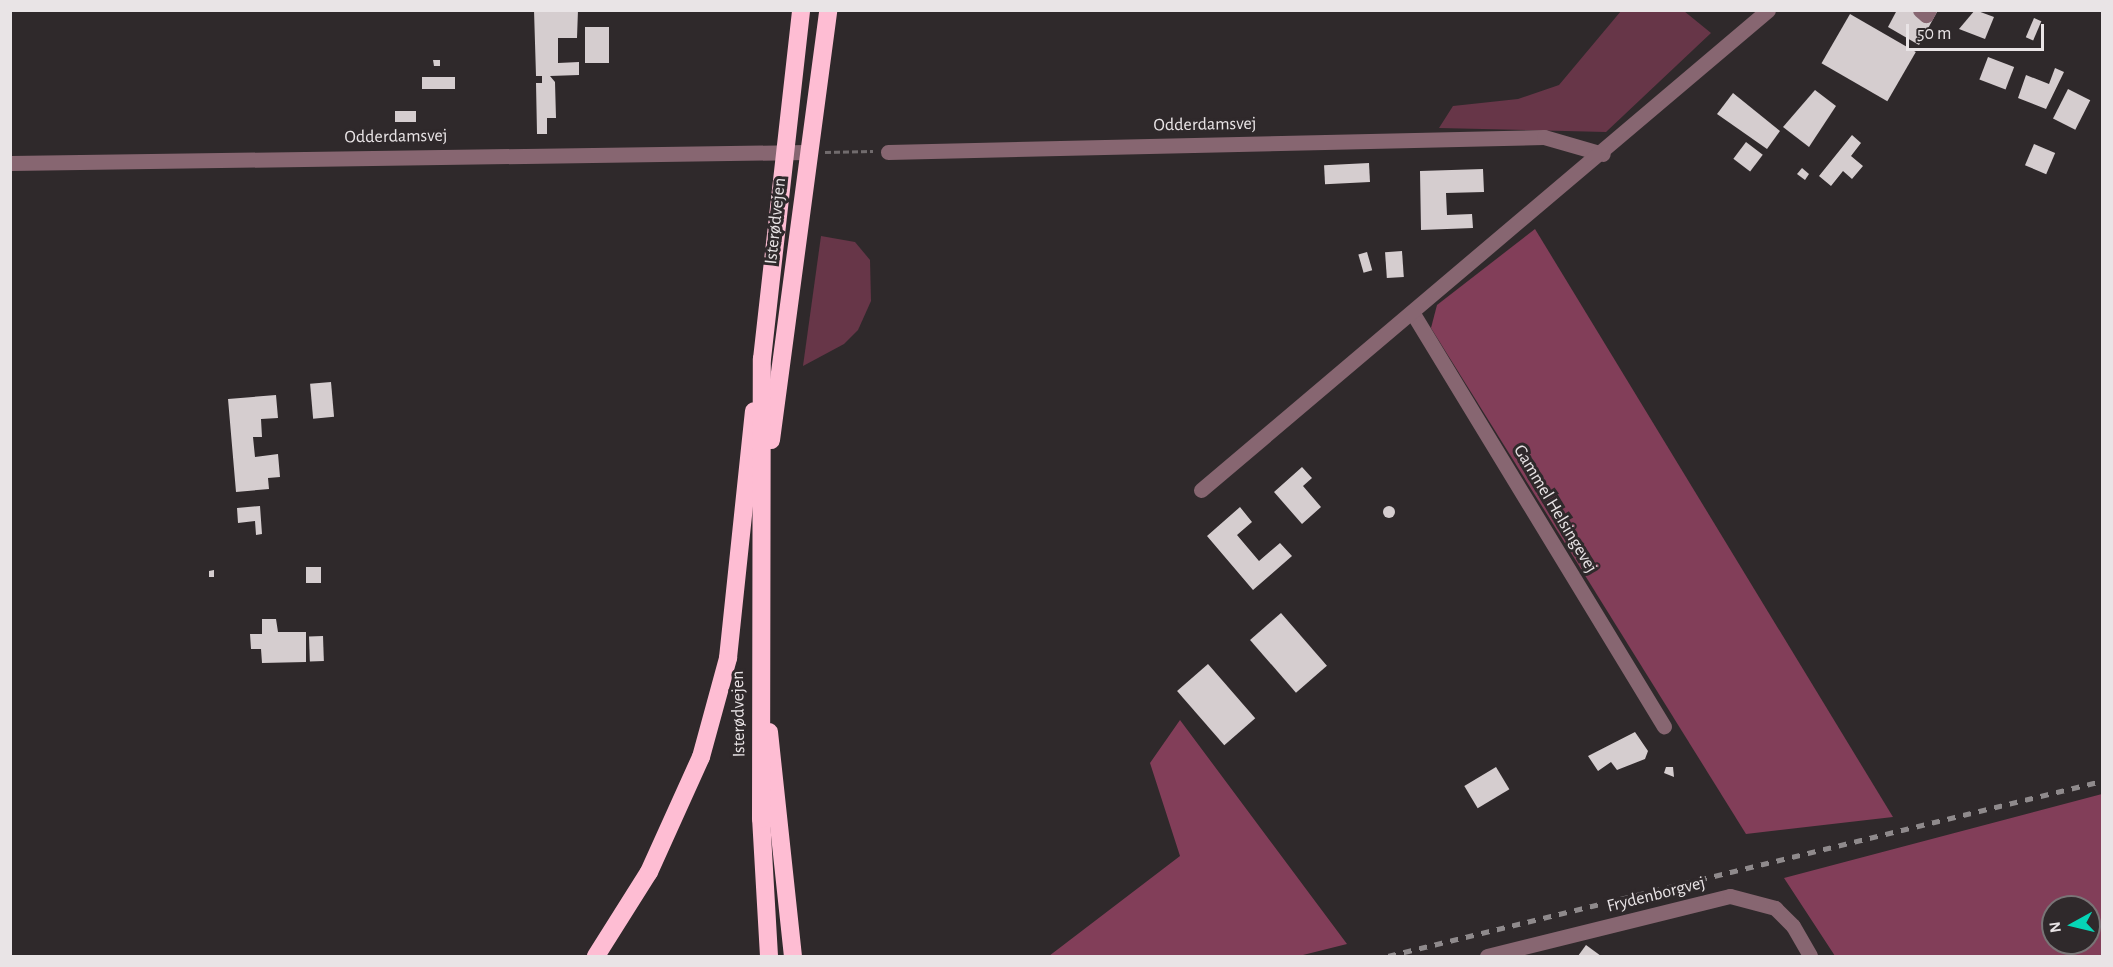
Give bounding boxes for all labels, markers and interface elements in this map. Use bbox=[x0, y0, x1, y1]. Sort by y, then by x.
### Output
scale bar bbox=[1909, 12, 2047, 50]
text: 50 m bbox=[1917, 25, 1951, 43]
street label: Odderdamsvej bbox=[1153, 113, 1257, 137]
street label: Odderdamsvej bbox=[344, 125, 448, 149]
street label: Isterødvejen bbox=[761, 177, 791, 265]
street label: Gammel Helsingevej bbox=[1508, 441, 1602, 577]
street label: Isterødvejen bbox=[727, 670, 751, 758]
street label: Frydenborgvej bbox=[1605, 872, 1707, 918]
north arrow bbox=[2041, 895, 2101, 955]
text: N bbox=[2046, 921, 2064, 934]

